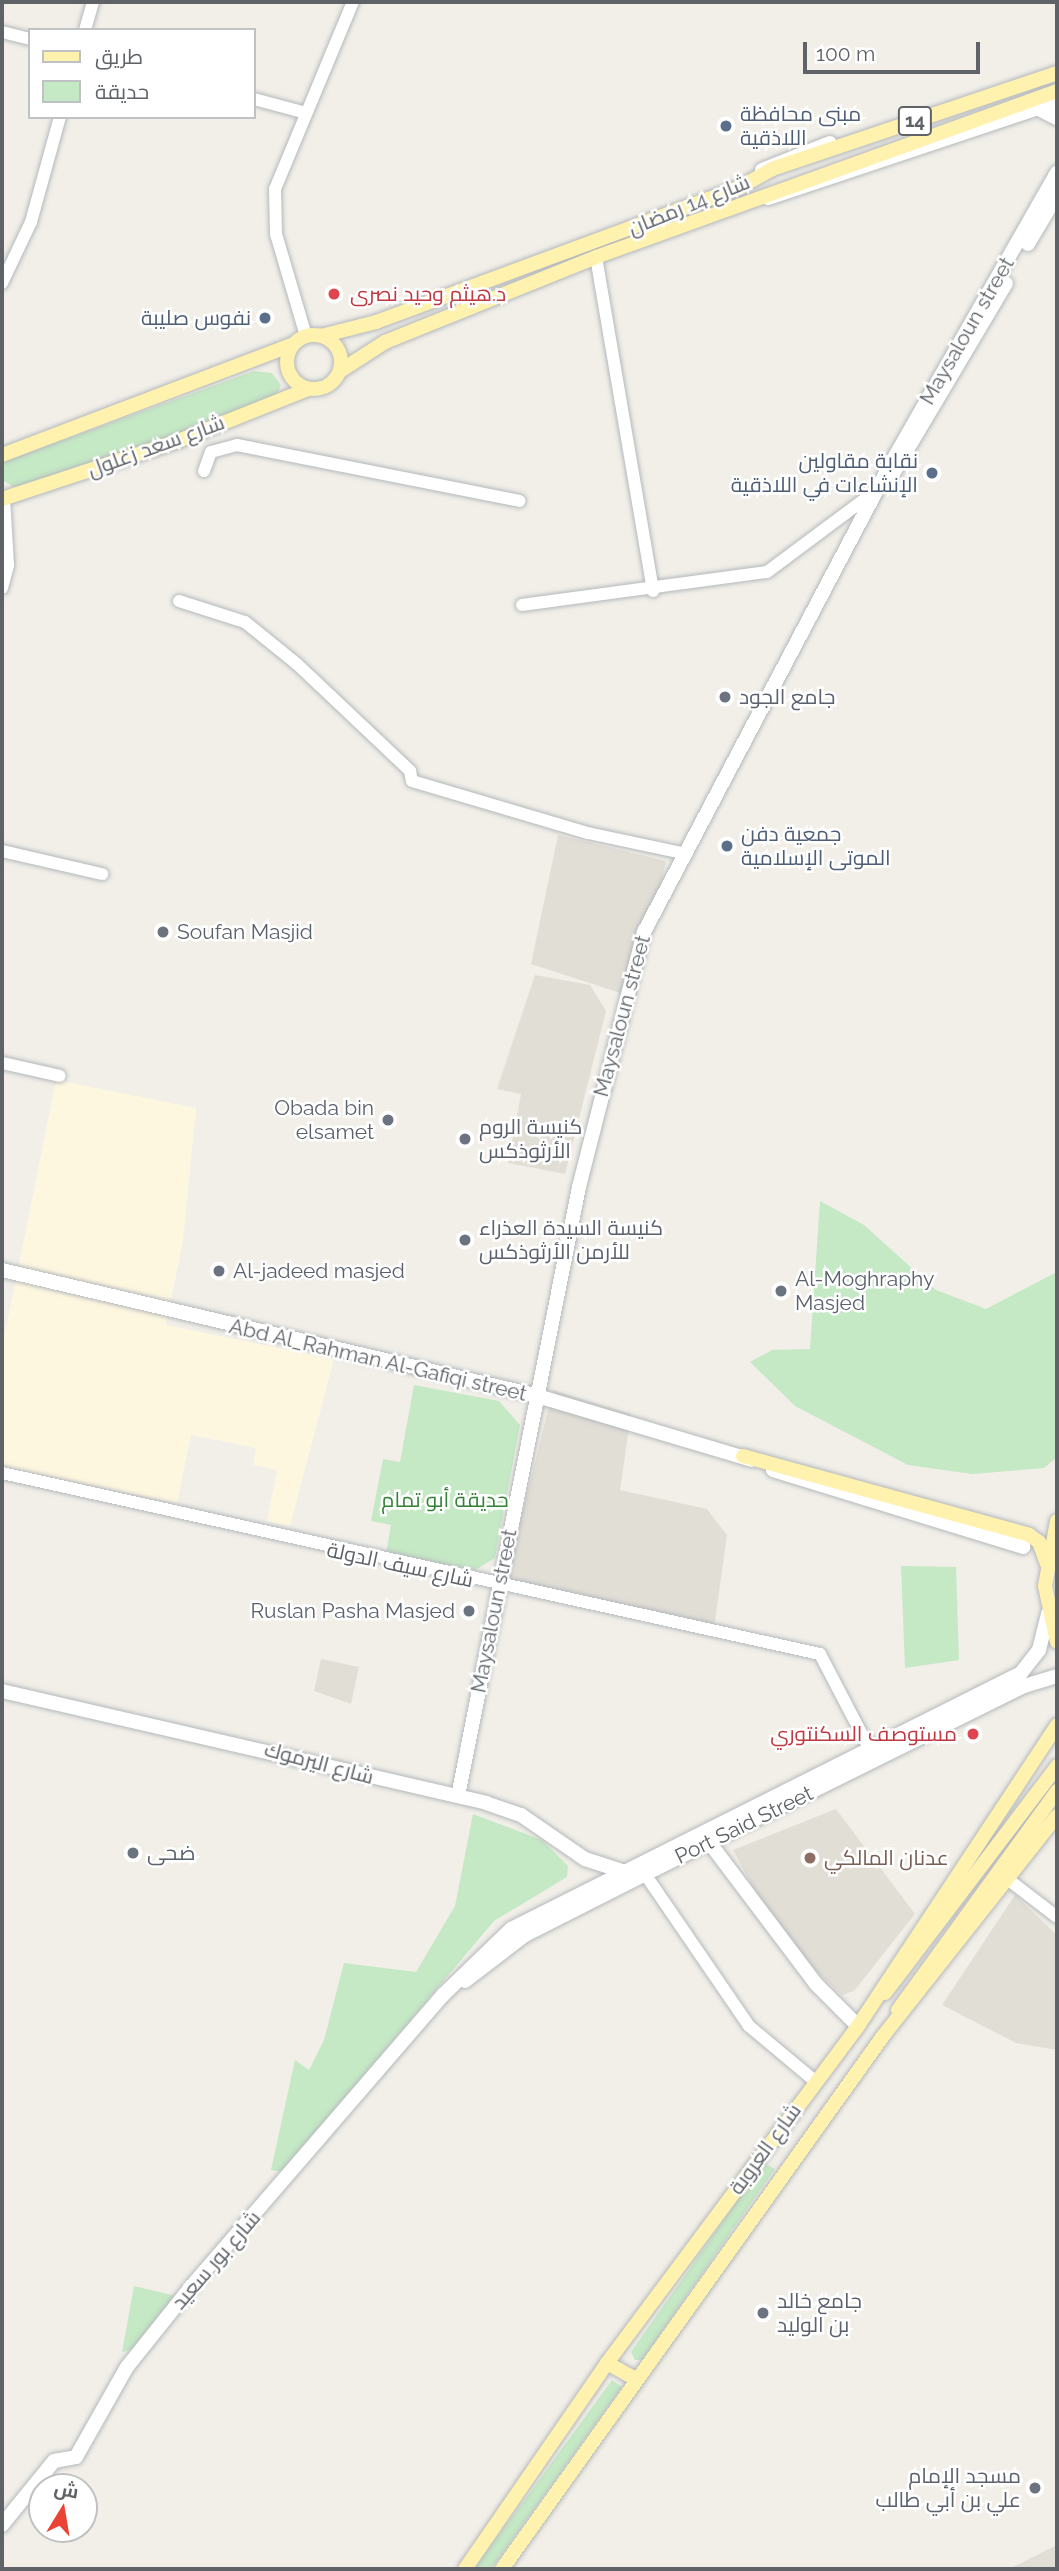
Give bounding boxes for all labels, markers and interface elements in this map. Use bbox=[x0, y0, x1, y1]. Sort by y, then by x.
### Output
legend bbox=[28, 28, 256, 119]
scale bar bbox=[807, 28, 984, 72]
text: 100 m bbox=[816, 41, 875, 66]
text: طريق bbox=[95, 44, 143, 69]
text: حديقة bbox=[95, 79, 149, 104]
place label: مبنى محافظة اللاذقية bbox=[740, 101, 861, 151]
road number: 14 bbox=[898, 105, 932, 136]
marker: مبنى محافظة اللاذقية bbox=[718, 118, 734, 134]
street label: شارع 14 رمضان bbox=[625, 169, 753, 241]
street label: Maysaloun street bbox=[915, 253, 1019, 409]
place label: د.هيثم وحيد نصرى bbox=[350, 281, 506, 307]
marker: د.هيثم وحيد نصرى bbox=[324, 284, 344, 304]
place label: نفوس صليبة bbox=[141, 305, 251, 331]
marker: نفوس صليبة bbox=[257, 310, 273, 326]
street label: شارع سعد زغلول bbox=[84, 410, 228, 482]
place label: نقابة مقاولين الإنشاءات في اللاذقية bbox=[731, 448, 918, 498]
marker: نقابة مقاولين الإنشاءات في اللاذقية bbox=[924, 465, 940, 481]
place label: جامع الجود bbox=[739, 684, 835, 710]
marker: جامع الجود bbox=[717, 689, 733, 705]
place label: جمعية دفن الموتى الإسلامية bbox=[741, 821, 891, 871]
marker: جمعية دفن الموتى الإسلامية bbox=[719, 838, 735, 854]
place label: Soufan Masjid bbox=[177, 919, 313, 945]
marker: Soufan Masjid bbox=[155, 924, 171, 940]
street label: Maysaloun street bbox=[588, 932, 656, 1100]
place label: Obada bin elsamet bbox=[274, 1095, 374, 1145]
marker: Obada bin elsamet bbox=[380, 1112, 396, 1128]
place label: كنيسة الروم الأرثوذكس bbox=[479, 1114, 582, 1164]
marker: كنيسة الروم الأرثوذكس bbox=[457, 1131, 473, 1147]
place label: كنيسة السيدة العذراء للأرمن الأرثوذكس bbox=[479, 1215, 663, 1265]
marker: كنيسة السيدة العذراء للأرمن الأرثوذكس bbox=[457, 1232, 473, 1248]
place label: Al-jadeed masjed bbox=[233, 1258, 405, 1284]
marker: Al-jadeed masjed bbox=[211, 1263, 227, 1279]
place label: Al-Moghraphy Masjed bbox=[795, 1266, 934, 1316]
marker: Al-Moghraphy Masjed bbox=[773, 1283, 789, 1299]
street label: Abd Al_Rahman Al-Gafiqi street bbox=[226, 1313, 530, 1407]
park label: حديقة أبو تمام bbox=[381, 1487, 509, 1513]
street label: Maysaloun street bbox=[466, 1527, 522, 1695]
street label: شارع سيف الدولة bbox=[324, 1537, 476, 1593]
place label: Ruslan Pasha Masjed bbox=[250, 1598, 455, 1624]
marker: Ruslan Pasha Masjed bbox=[461, 1603, 477, 1619]
place label: مستوصف السكنتوري bbox=[770, 1721, 957, 1747]
marker: مستوصف السكنتوري bbox=[963, 1724, 983, 1744]
street label: شارع اليرموك bbox=[262, 1736, 376, 1790]
street label: Port Said Street bbox=[671, 1781, 817, 1869]
place label: ضحى bbox=[147, 1840, 195, 1866]
marker: ضحى bbox=[125, 1845, 141, 1861]
place label: عدنان المالكي bbox=[824, 1845, 949, 1871]
marker: عدنان المالكي bbox=[802, 1850, 818, 1866]
street label: شارع العروبة bbox=[724, 2099, 806, 2199]
street label: شارع بور سعيد bbox=[166, 2205, 266, 2315]
place label: جامع خالد بن الوليد bbox=[777, 2288, 862, 2338]
marker: جامع خالد بن الوليد bbox=[755, 2305, 771, 2321]
place label: مسجد الإمام علي بن أبي طالب bbox=[876, 2463, 1021, 2513]
north arrow bbox=[28, 2473, 98, 2543]
text: ش bbox=[53, 2476, 81, 2502]
marker: مسجد الإمام علي بن أبي طالب bbox=[1027, 2480, 1043, 2496]

